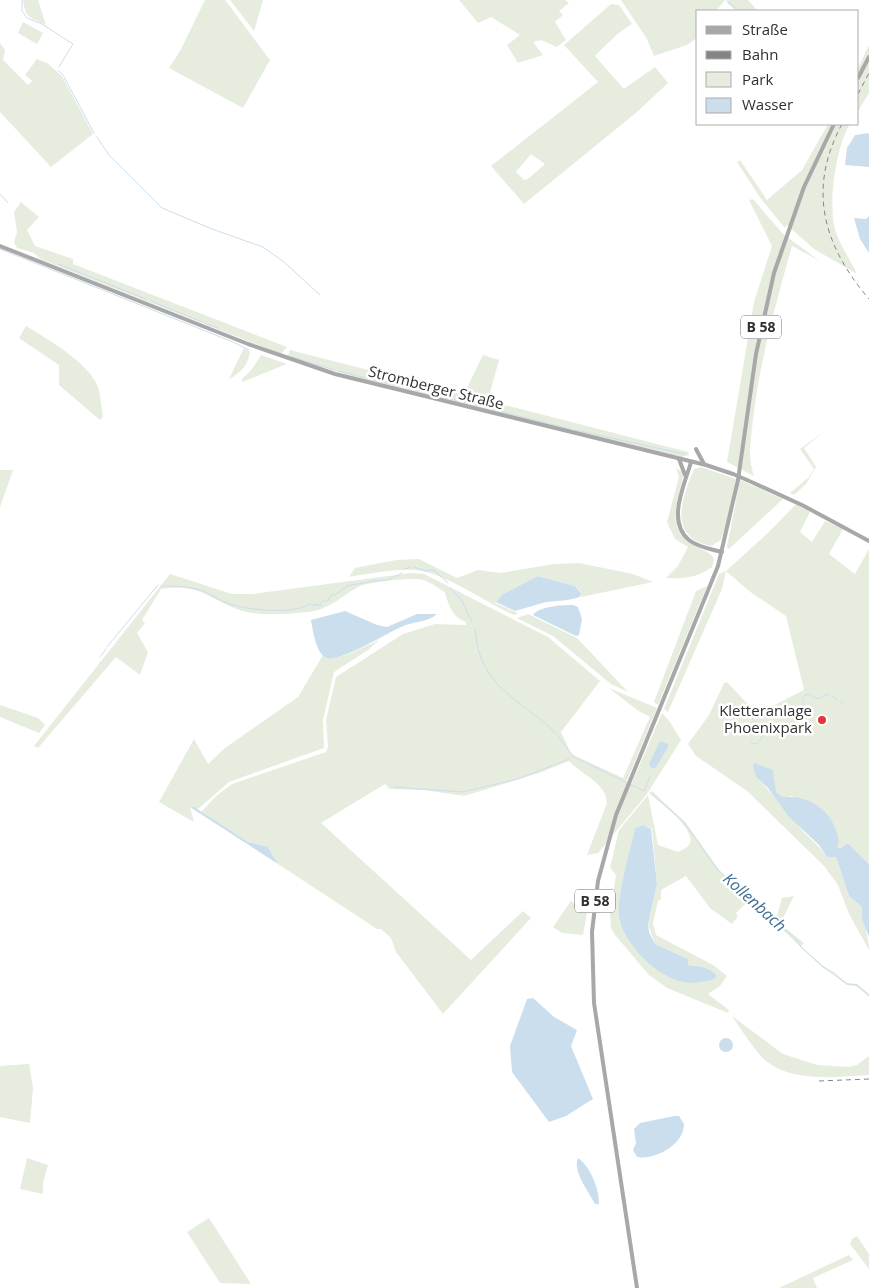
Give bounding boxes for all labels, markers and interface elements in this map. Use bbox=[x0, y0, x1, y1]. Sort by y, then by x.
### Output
legend bbox=[696, 10, 859, 125]
text: Straße bbox=[742, 19, 788, 39]
text: Bahn bbox=[742, 44, 778, 64]
text: Park bbox=[742, 69, 773, 89]
text: Wasser bbox=[742, 94, 793, 114]
road number: B 58 bbox=[741, 316, 781, 338]
street label: Stromberger Straße bbox=[367, 361, 506, 414]
place label: Kletteranlage Phoenixpark bbox=[719, 700, 812, 737]
marker: Kletteranlage Phoenixpark bbox=[816, 714, 828, 726]
water label: Kollenbach bbox=[719, 868, 791, 936]
road number: B 58 bbox=[575, 889, 615, 912]

